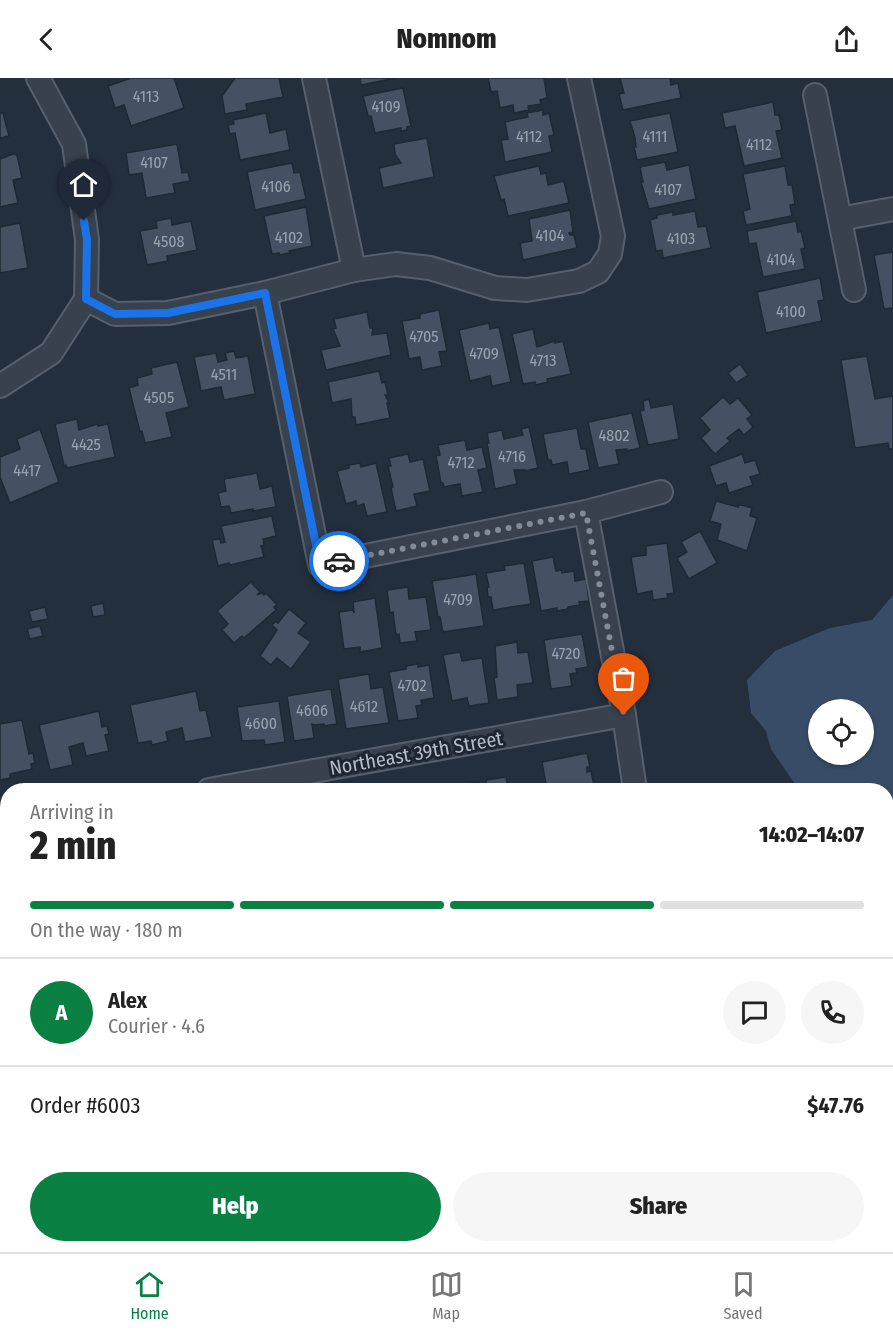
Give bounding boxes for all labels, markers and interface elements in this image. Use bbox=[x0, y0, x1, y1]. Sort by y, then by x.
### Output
icon: back bbox=[30, 23, 63, 56]
text: Nomnom bbox=[396, 23, 497, 55]
icon: share bbox=[830, 23, 863, 56]
house number: 4113 bbox=[133, 87, 159, 106]
house number: 4109 bbox=[371, 97, 401, 116]
house number: 4112 bbox=[516, 127, 542, 146]
house number: 4111 bbox=[642, 127, 668, 146]
house number: 4112 bbox=[746, 135, 772, 154]
house number: 4107 bbox=[140, 153, 168, 172]
pin bbox=[58, 159, 109, 221]
icon: home bbox=[67, 168, 100, 201]
house number: 4106 bbox=[261, 177, 291, 196]
house number: 4107 bbox=[654, 180, 682, 199]
house number: 4104 bbox=[535, 226, 565, 245]
house number: 4102 bbox=[275, 228, 303, 247]
house number: 4103 bbox=[667, 229, 695, 248]
house number: 4508 bbox=[153, 232, 185, 251]
house number: 4104 bbox=[766, 250, 796, 269]
house number: 4100 bbox=[776, 302, 806, 321]
house number: 4705 bbox=[409, 327, 439, 346]
house number: 4709 bbox=[469, 344, 499, 363]
house number: 4713 bbox=[529, 351, 557, 370]
house number: 4511 bbox=[211, 365, 237, 384]
house number: 4505 bbox=[144, 388, 174, 407]
house number: 4802 bbox=[599, 426, 629, 445]
house number: 4425 bbox=[71, 435, 101, 454]
house number: 4716 bbox=[498, 447, 526, 466]
house number: 4712 bbox=[447, 453, 475, 472]
house number: 4417 bbox=[13, 461, 41, 480]
courier bbox=[309, 531, 369, 591]
icon: car bbox=[323, 545, 356, 578]
house number: 4709 bbox=[443, 590, 473, 609]
house number: 4720 bbox=[551, 644, 581, 663]
pin bbox=[598, 653, 649, 715]
icon: bag bbox=[607, 662, 640, 695]
house number: 4702 bbox=[398, 676, 426, 695]
house number: 4612 bbox=[350, 697, 378, 716]
map controls bbox=[808, 699, 874, 765]
button: locate bbox=[808, 699, 874, 765]
house number: 4606 bbox=[296, 701, 328, 720]
house number: 4600 bbox=[245, 714, 277, 733]
street label: Northeast 39th Street bbox=[328, 726, 505, 780]
text: Arriving in bbox=[30, 800, 114, 824]
text: 14:02–14:07 bbox=[759, 821, 864, 848]
text: 2 min bbox=[30, 823, 116, 869]
text: On the way · 180 m bbox=[30, 918, 183, 942]
button: chat bbox=[723, 981, 786, 1044]
button: phone bbox=[801, 981, 864, 1044]
text: Alex bbox=[108, 987, 147, 1014]
text: A bbox=[56, 999, 67, 1026]
text: Courier · 4.6 bbox=[108, 1014, 205, 1038]
text: Order #6003 bbox=[30, 1092, 140, 1119]
text: $47.76 bbox=[807, 1092, 864, 1119]
button: Help bbox=[30, 1172, 441, 1241]
button: Share bbox=[453, 1172, 864, 1241]
tab: Home bbox=[130, 1268, 169, 1323]
tab: Map bbox=[430, 1268, 463, 1323]
tab: Saved bbox=[723, 1268, 763, 1323]

